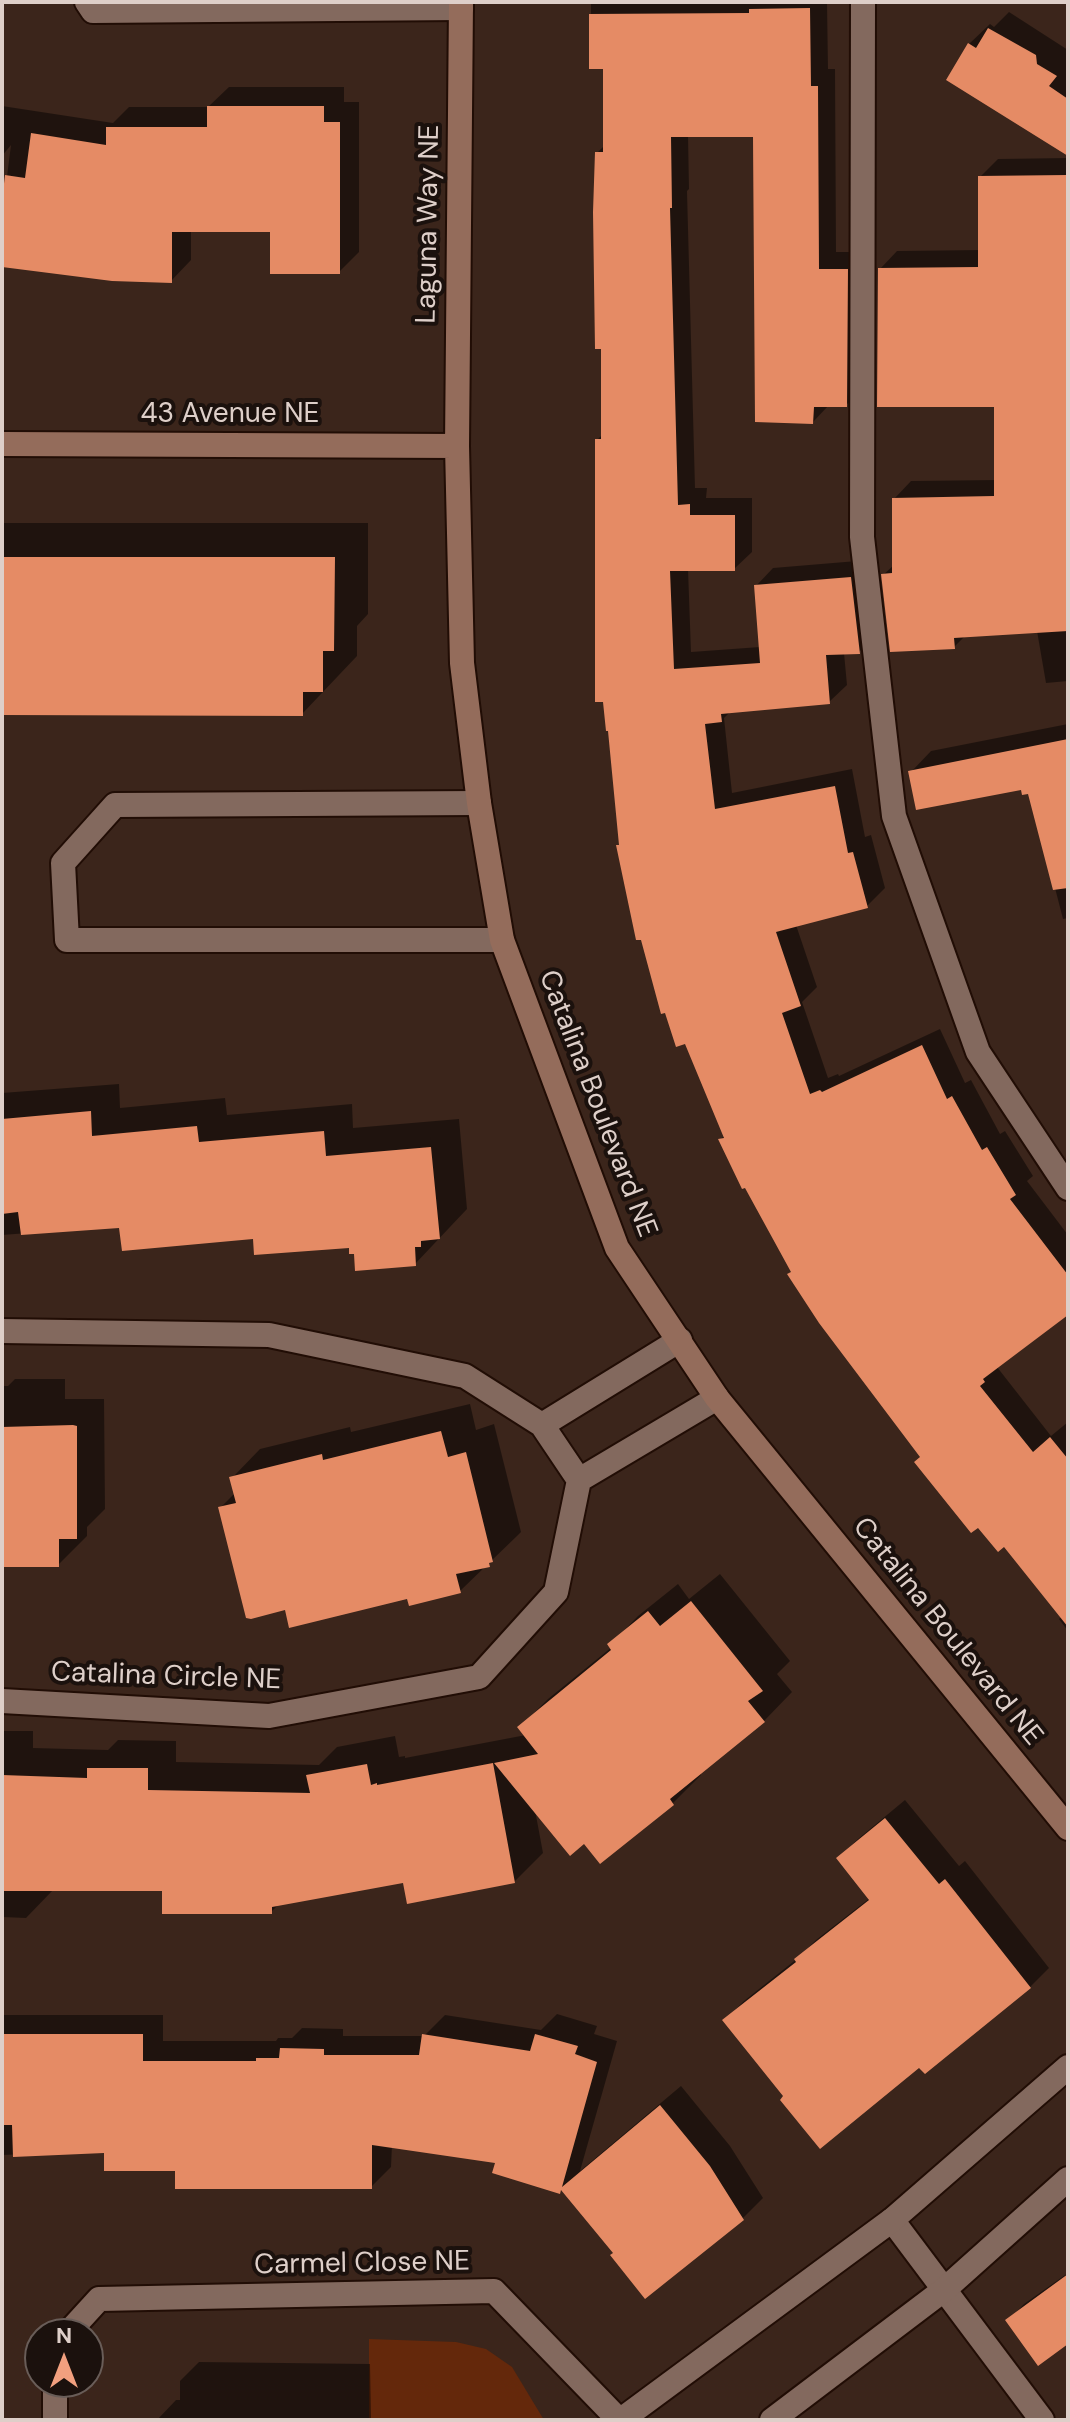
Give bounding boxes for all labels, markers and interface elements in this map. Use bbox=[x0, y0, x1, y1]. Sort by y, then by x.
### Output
street label: Laguna Way NE bbox=[410, 124, 448, 324]
street label: 43 Avenue NE bbox=[141, 398, 319, 432]
street label: Catalina Boulevard NE bbox=[531, 966, 663, 1242]
street label: Catalina Boulevard NE bbox=[845, 1511, 1049, 1753]
street label: Catalina Circle NE bbox=[50, 1656, 282, 1698]
street label: Carmel Close NE bbox=[254, 2245, 470, 2283]
north arrow bbox=[24, 2318, 104, 2398]
text: N bbox=[56, 2321, 72, 2350]

